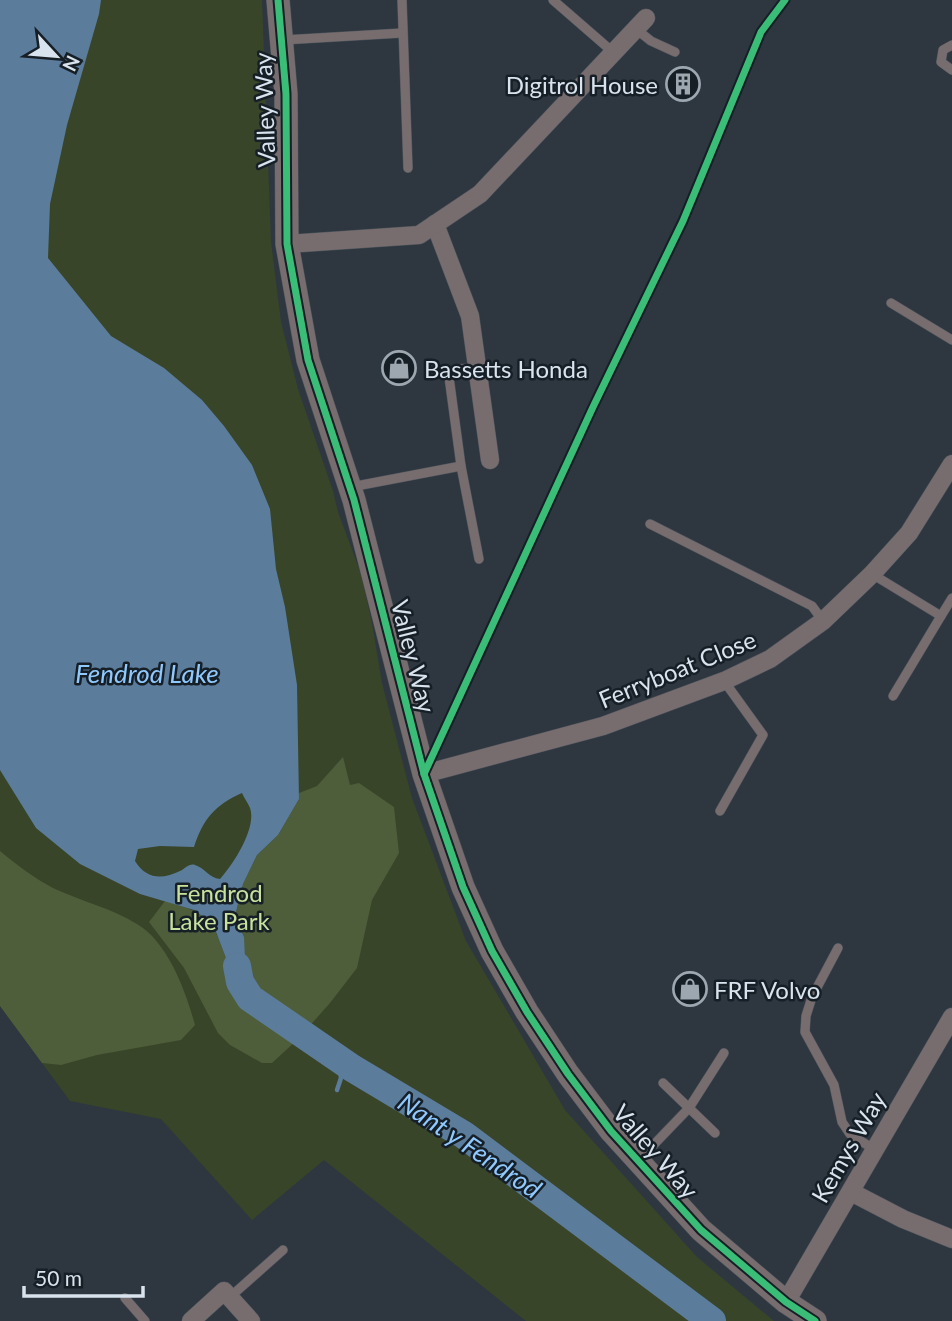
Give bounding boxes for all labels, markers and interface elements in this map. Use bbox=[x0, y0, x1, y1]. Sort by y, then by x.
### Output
north arrow bbox=[21, 21, 91, 91]
street label: Valley Way bbox=[247, 51, 281, 168]
text: N bbox=[58, 52, 85, 75]
building icon: Digitrol House bbox=[664, 65, 702, 103]
place label: Digitrol House bbox=[506, 70, 658, 99]
shop icon: Bassetts Honda bbox=[380, 349, 418, 387]
place label: Bassetts Honda bbox=[424, 354, 588, 383]
street label: Valley Way bbox=[386, 597, 442, 716]
street label: Ferryboat Close bbox=[594, 624, 760, 714]
water label: Fendrod Lake bbox=[75, 657, 219, 689]
park label: Fendrod Lake Park bbox=[168, 878, 271, 935]
shop icon: FRF Volvo bbox=[671, 970, 709, 1008]
place label: FRF Volvo bbox=[714, 975, 820, 1004]
water label: Nant y Fendrod bbox=[392, 1085, 548, 1205]
street label: Kemys Way bbox=[805, 1086, 892, 1208]
street label: Valley Way bbox=[607, 1098, 705, 1204]
scale bar bbox=[24, 1254, 144, 1298]
text: 50 m bbox=[35, 1265, 82, 1290]

